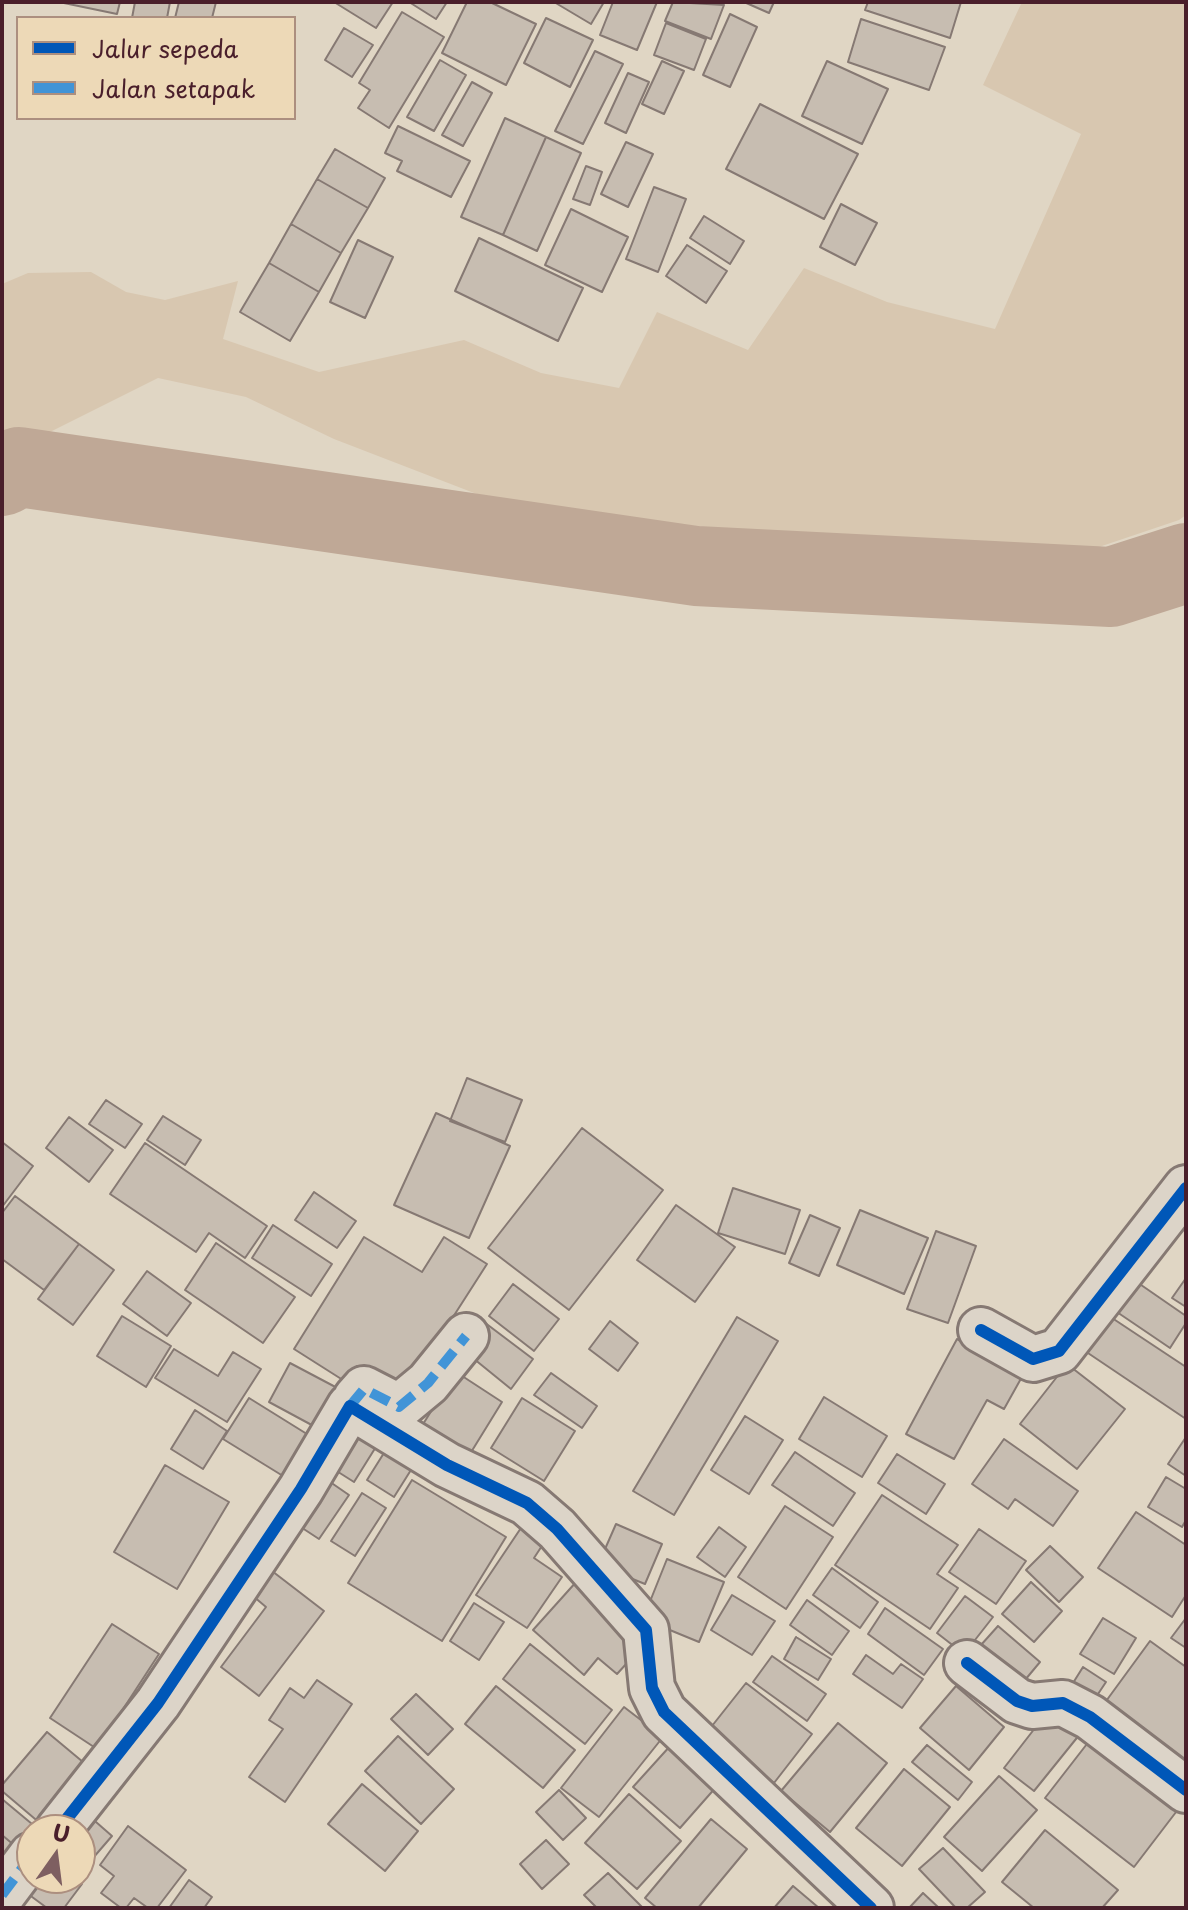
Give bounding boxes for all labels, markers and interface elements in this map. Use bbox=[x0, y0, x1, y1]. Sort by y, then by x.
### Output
legend bbox=[16, 16, 296, 120]
text: Jalur sepeda bbox=[92, 30, 238, 66]
text: Jalan setapak bbox=[92, 70, 255, 106]
north arrow bbox=[16, 1814, 96, 1894]
text: U bbox=[49, 1814, 74, 1850]

